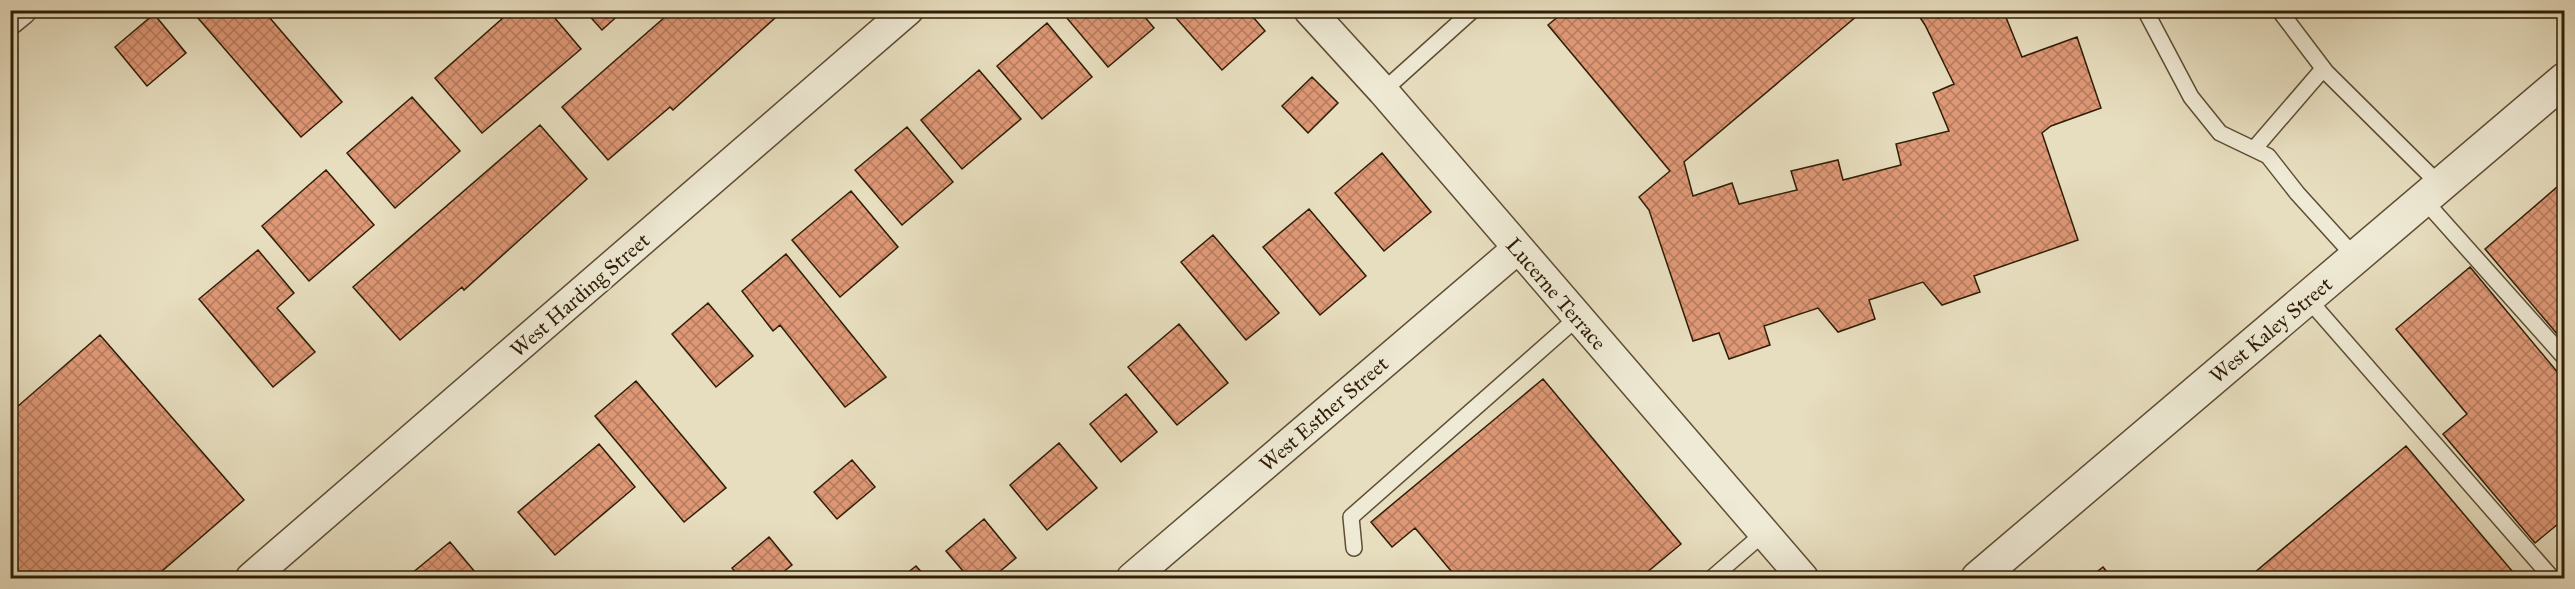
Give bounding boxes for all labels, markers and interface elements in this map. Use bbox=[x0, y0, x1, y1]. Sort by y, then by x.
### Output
street label: West Harding Street bbox=[505, 227, 656, 363]
street label: Lucerne Terrace bbox=[1500, 232, 1612, 356]
street label: West Kaley Street bbox=[2204, 271, 2338, 389]
street label: West Esther Street bbox=[1254, 351, 1394, 477]

